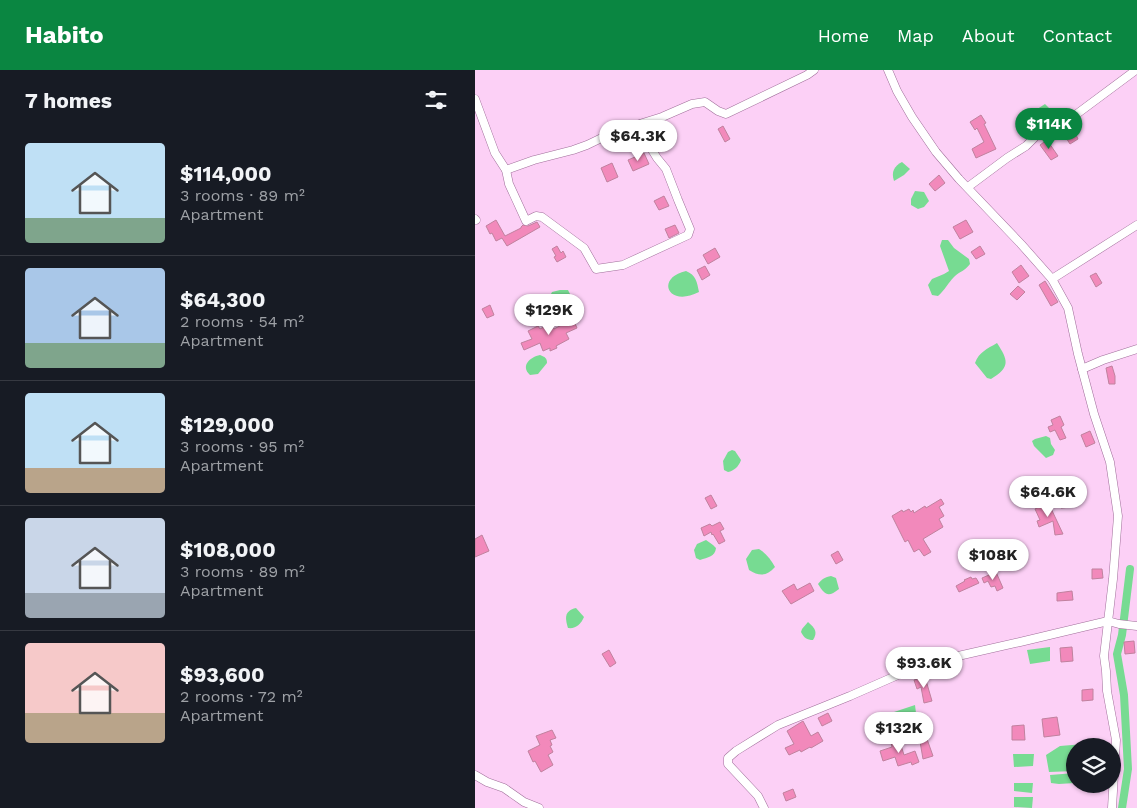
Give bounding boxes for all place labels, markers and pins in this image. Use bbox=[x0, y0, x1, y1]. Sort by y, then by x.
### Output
pin: $114K bbox=[1014, 108, 1084, 150]
pin: $64.3K bbox=[597, 119, 679, 162]
pin: $129K bbox=[514, 294, 584, 336]
pin: $64.6K bbox=[1007, 476, 1089, 518]
pin: $108K bbox=[958, 538, 1028, 581]
pin: $93.6K bbox=[883, 646, 965, 689]
pin: $132K bbox=[864, 712, 934, 754]

